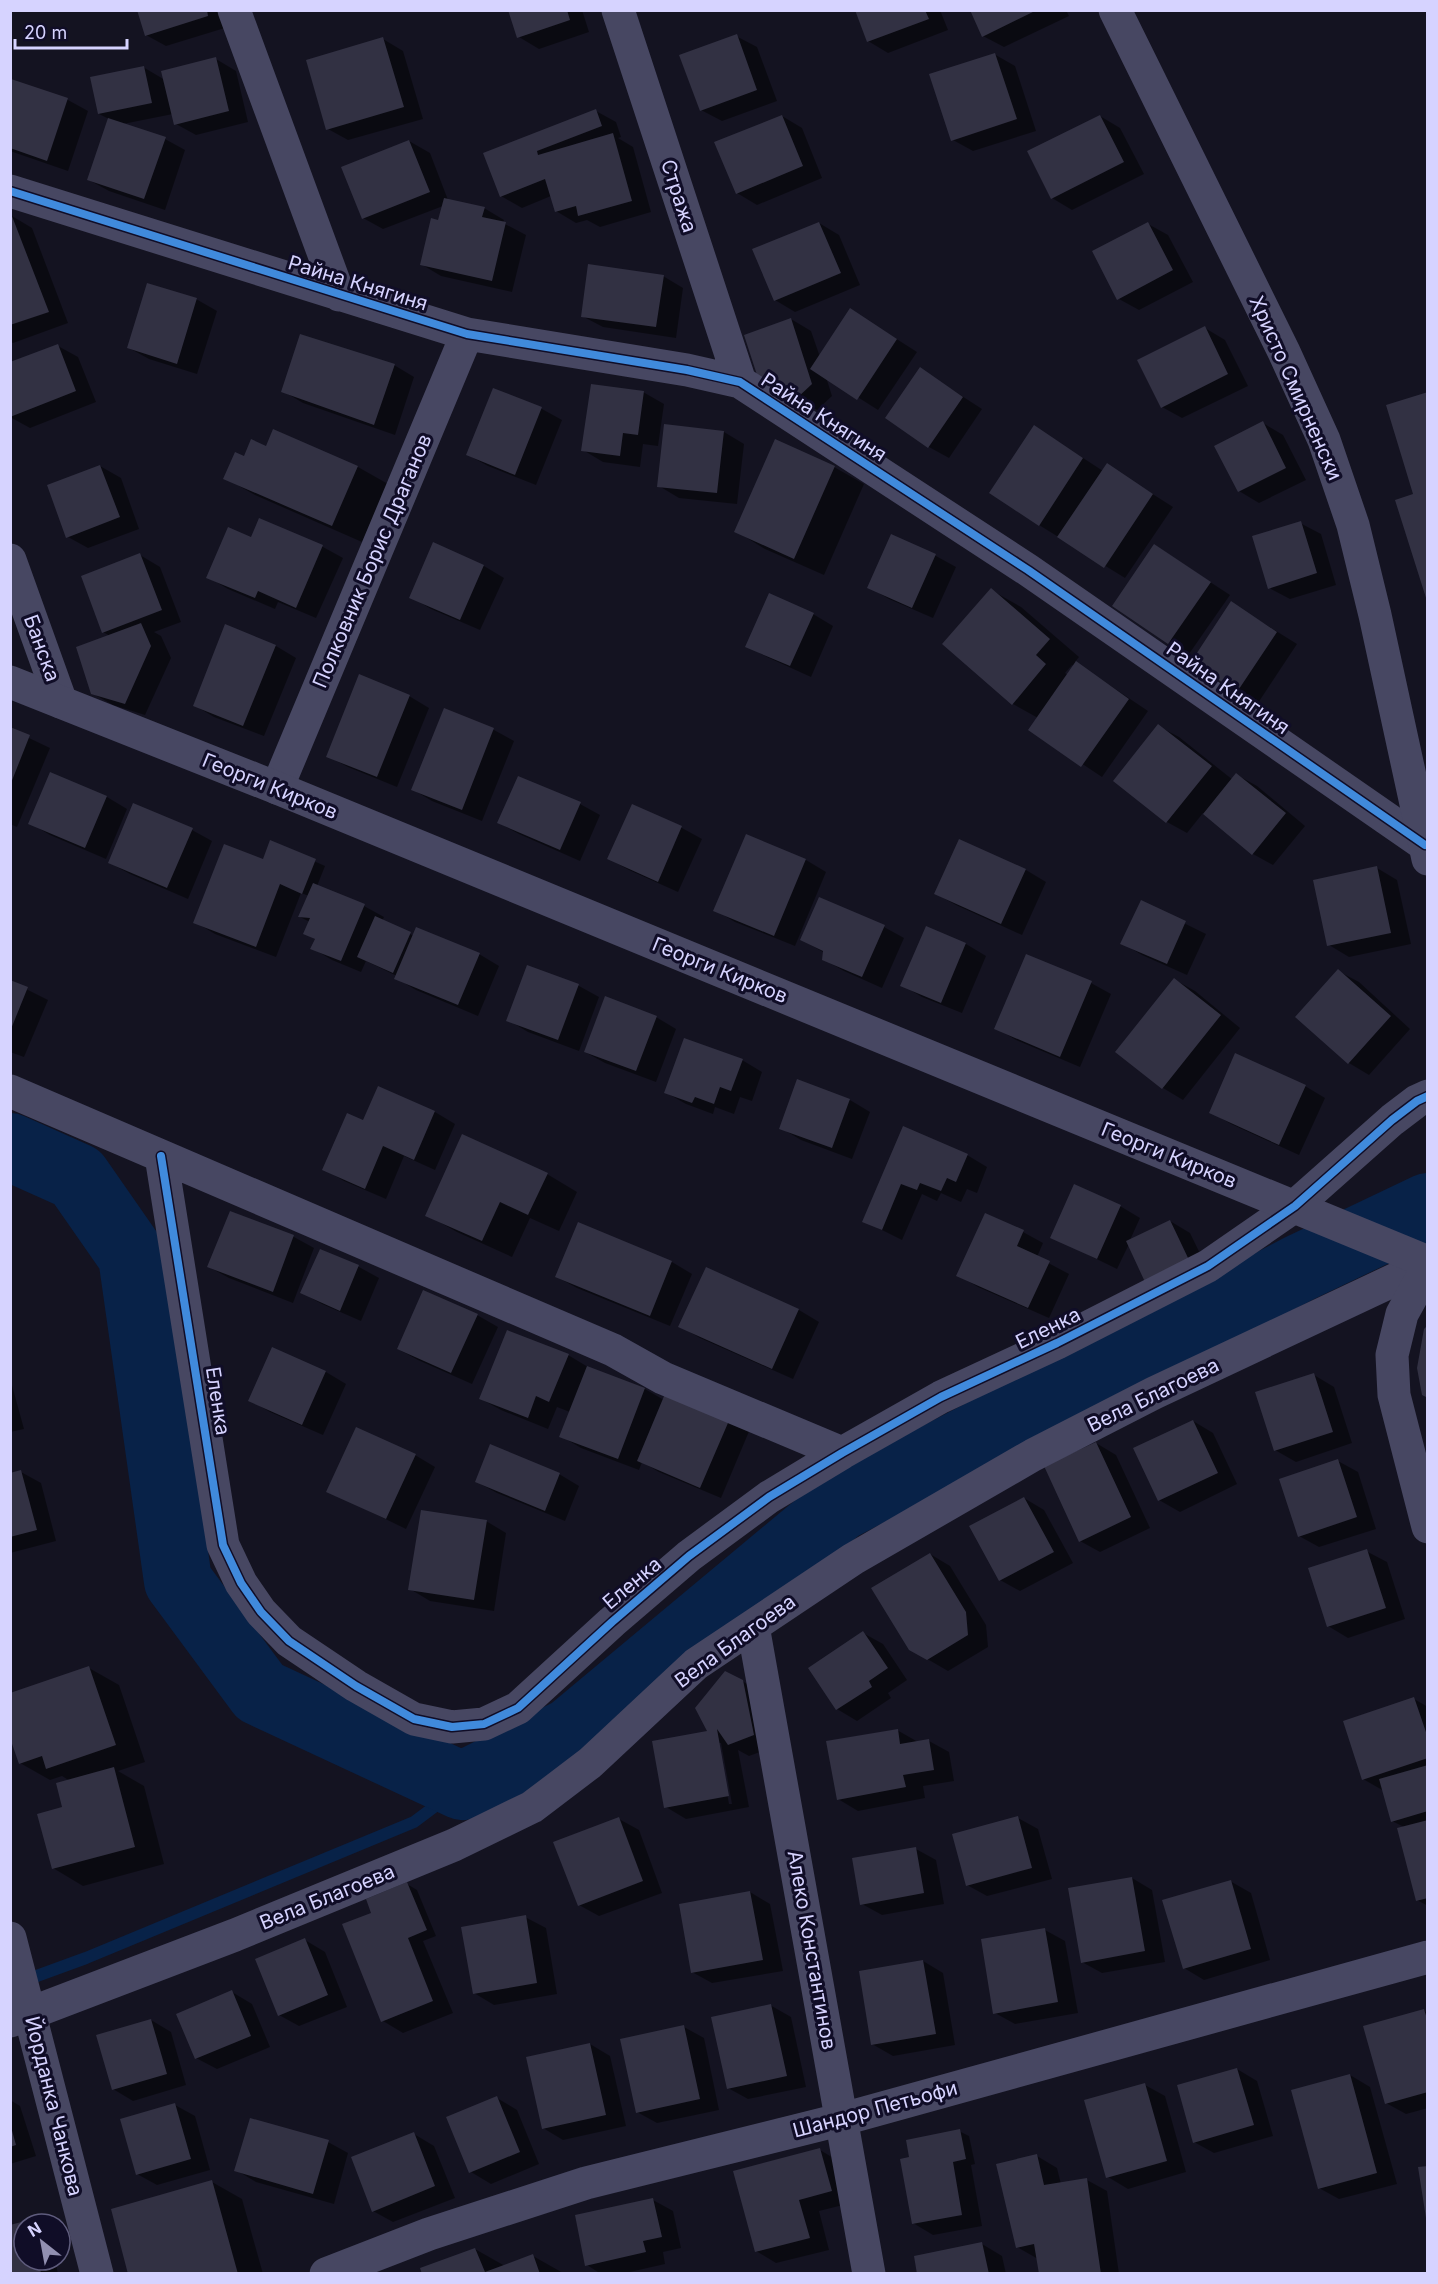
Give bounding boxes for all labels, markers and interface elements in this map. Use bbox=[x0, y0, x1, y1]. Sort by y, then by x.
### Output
scale bar bbox=[15, 12, 128, 50]
text: 20 m bbox=[24, 22, 67, 43]
street label: Стража bbox=[656, 156, 702, 236]
street label: Райна Княгиня bbox=[285, 250, 431, 316]
street label: Христо Смирненски bbox=[1245, 292, 1347, 484]
street label: Райна Княгиня bbox=[757, 368, 891, 466]
street label: Полковник Борис Драганов bbox=[308, 431, 436, 691]
street label: Банска bbox=[19, 611, 65, 685]
street label: Райна Княгиня bbox=[1162, 637, 1294, 739]
street label: Георги Кирков bbox=[199, 748, 341, 824]
street label: Георги Кирков bbox=[649, 932, 791, 1008]
street label: Георги Кирков bbox=[1098, 1117, 1240, 1193]
street label: Еленка bbox=[1012, 1302, 1084, 1354]
street label: Вела Благоева bbox=[1083, 1353, 1223, 1437]
street label: Еленка bbox=[201, 1365, 235, 1437]
street label: Еленка bbox=[598, 1552, 666, 1614]
street label: Вела Благоева bbox=[670, 1589, 800, 1693]
street label: Алеко Константинов bbox=[783, 1849, 841, 2051]
street label: Вела Благоева bbox=[256, 1859, 398, 1935]
street label: Йорданка Чанкова bbox=[20, 2013, 89, 2198]
street label: Шандор Петьофи bbox=[790, 2075, 960, 2143]
north arrow bbox=[12, 2212, 72, 2272]
text: N bbox=[24, 2217, 45, 2241]

